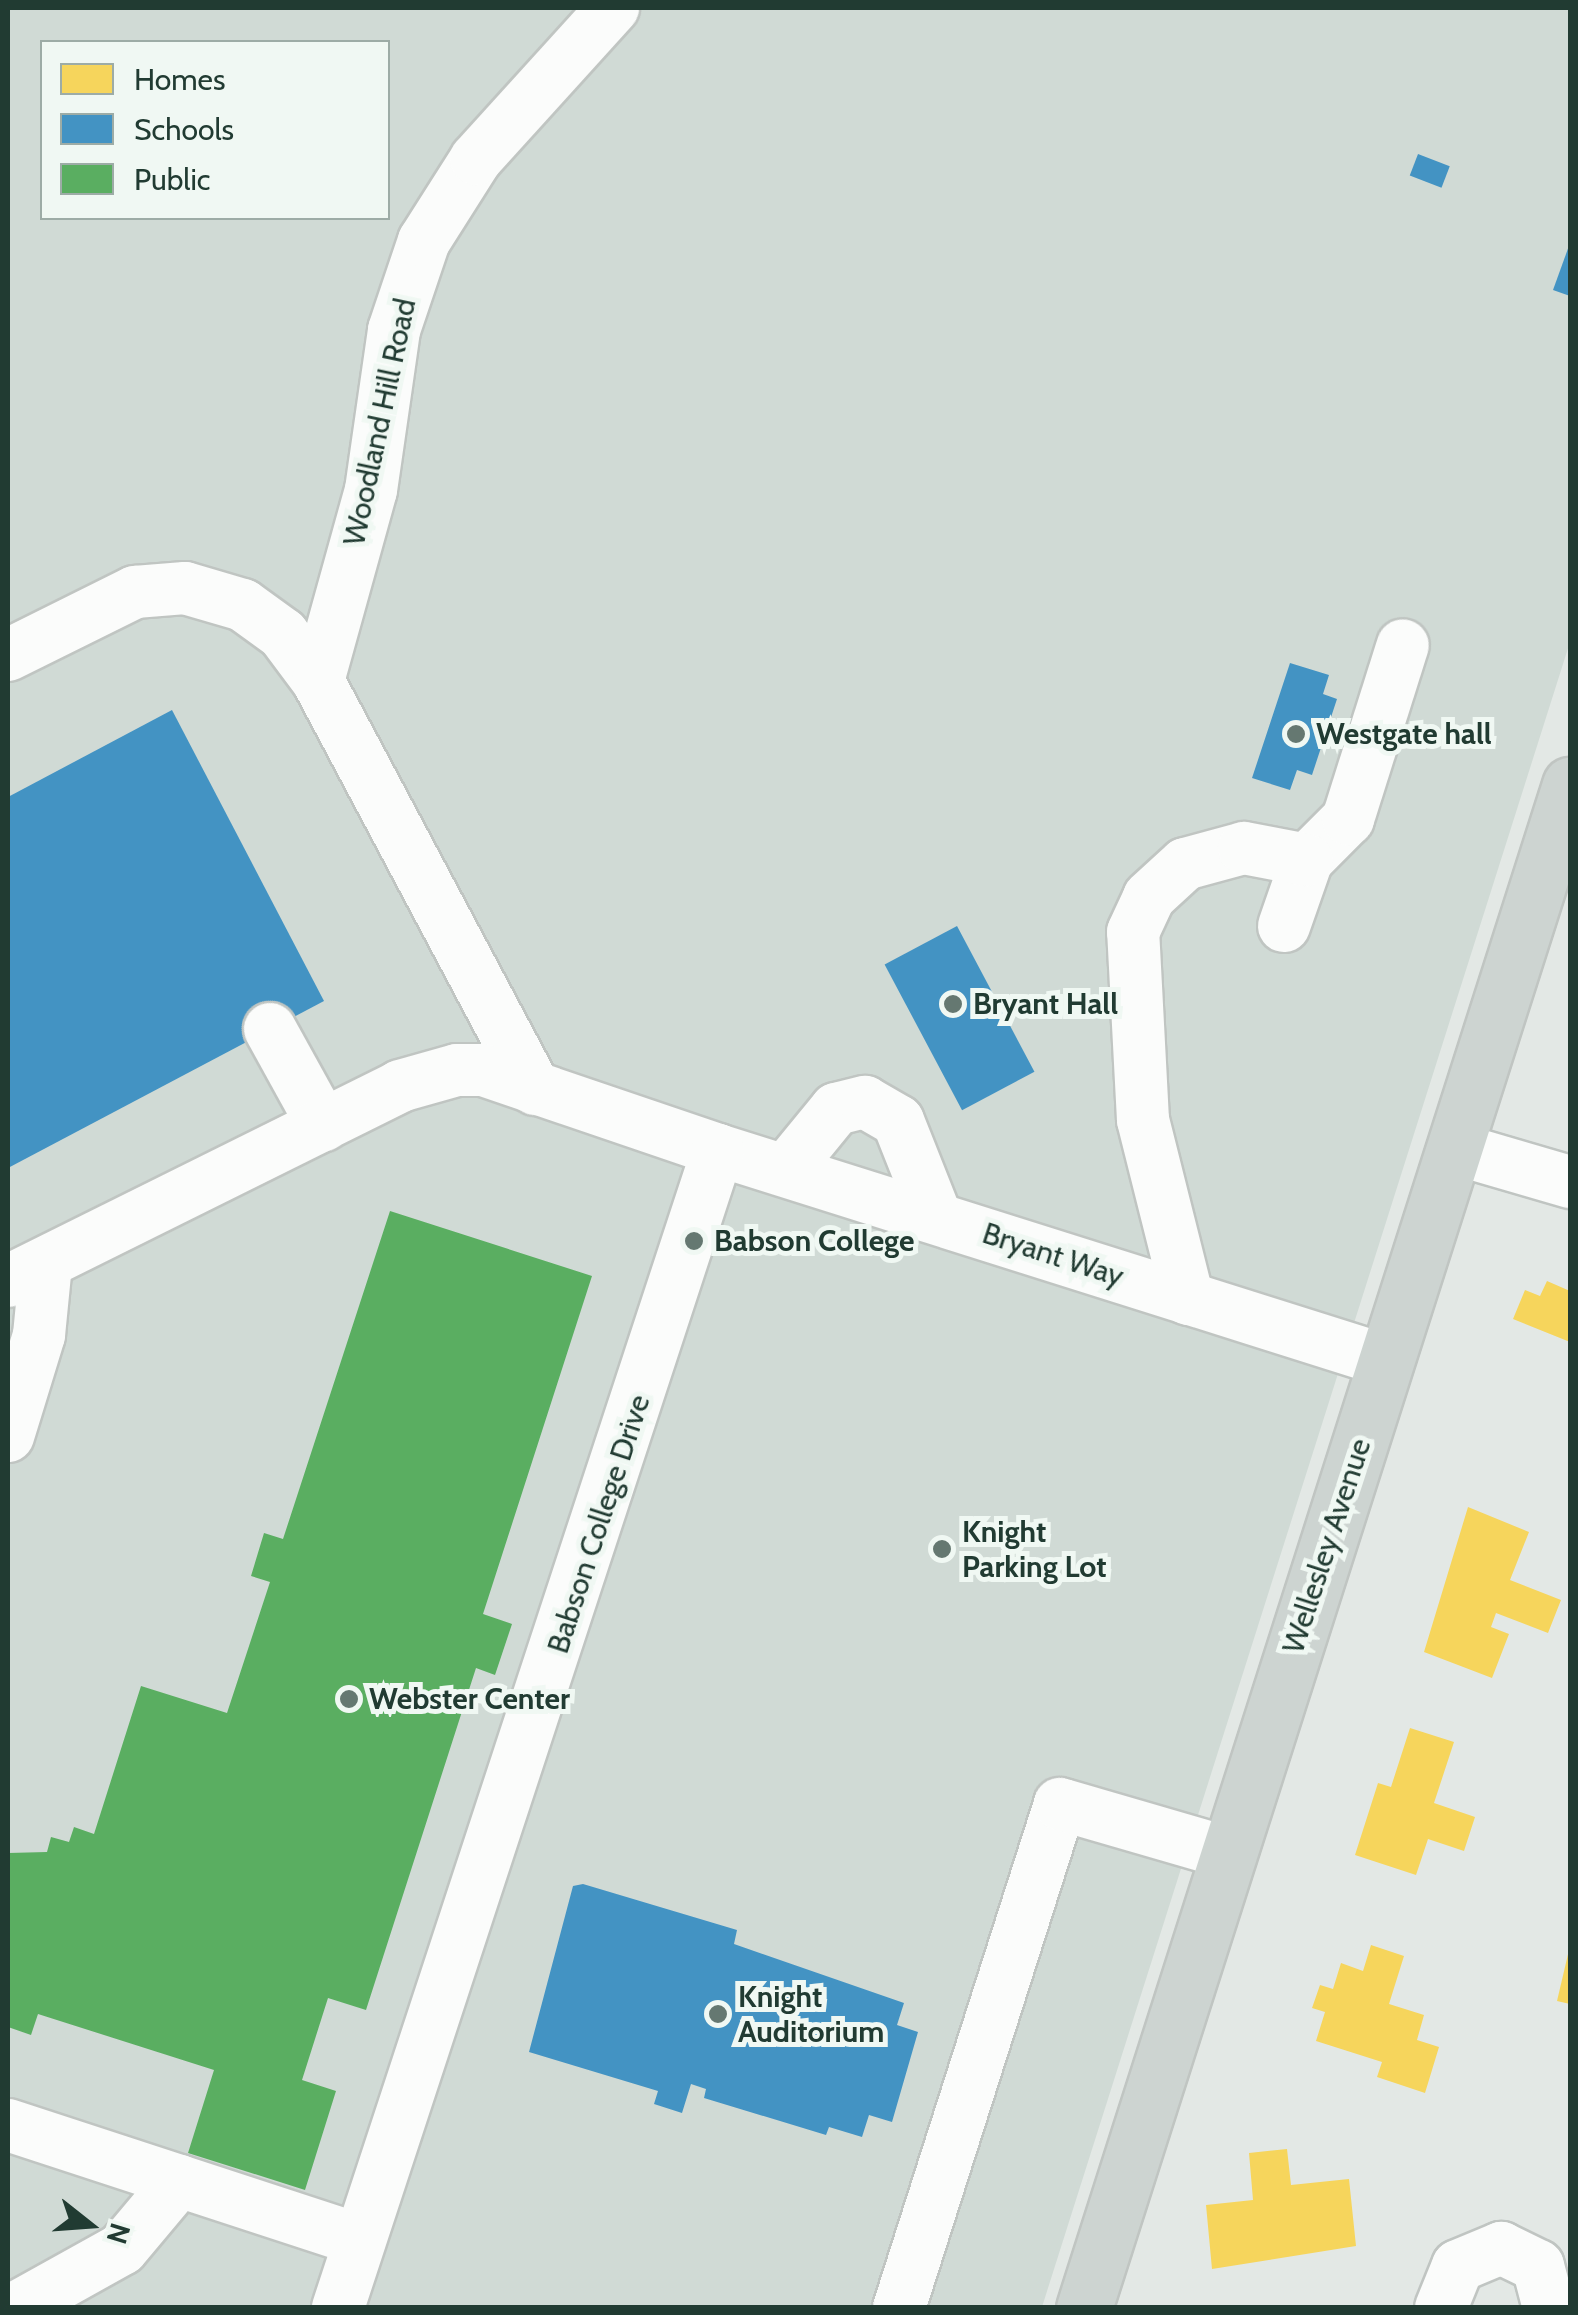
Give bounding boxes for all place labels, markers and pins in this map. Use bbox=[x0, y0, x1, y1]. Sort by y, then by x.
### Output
place label: Westgate hall bbox=[1316, 716, 1492, 752]
marker: Westgate hall bbox=[1285, 723, 1307, 745]
place label: Bryant Hall bbox=[973, 986, 1118, 1022]
marker: Bryant Hall bbox=[942, 993, 964, 1015]
place label: Babson College bbox=[714, 1223, 914, 1259]
marker: Babson College bbox=[683, 1230, 705, 1252]
place label: Knight Parking Lot bbox=[962, 1514, 1106, 1584]
marker: Knight Parking Lot bbox=[931, 1538, 953, 1560]
place label: Webster Center bbox=[369, 1681, 570, 1717]
marker: Webster Center bbox=[338, 1688, 360, 1710]
place label: Knight Auditorium bbox=[738, 1979, 884, 2050]
marker: Knight Auditorium bbox=[707, 2003, 729, 2025]

